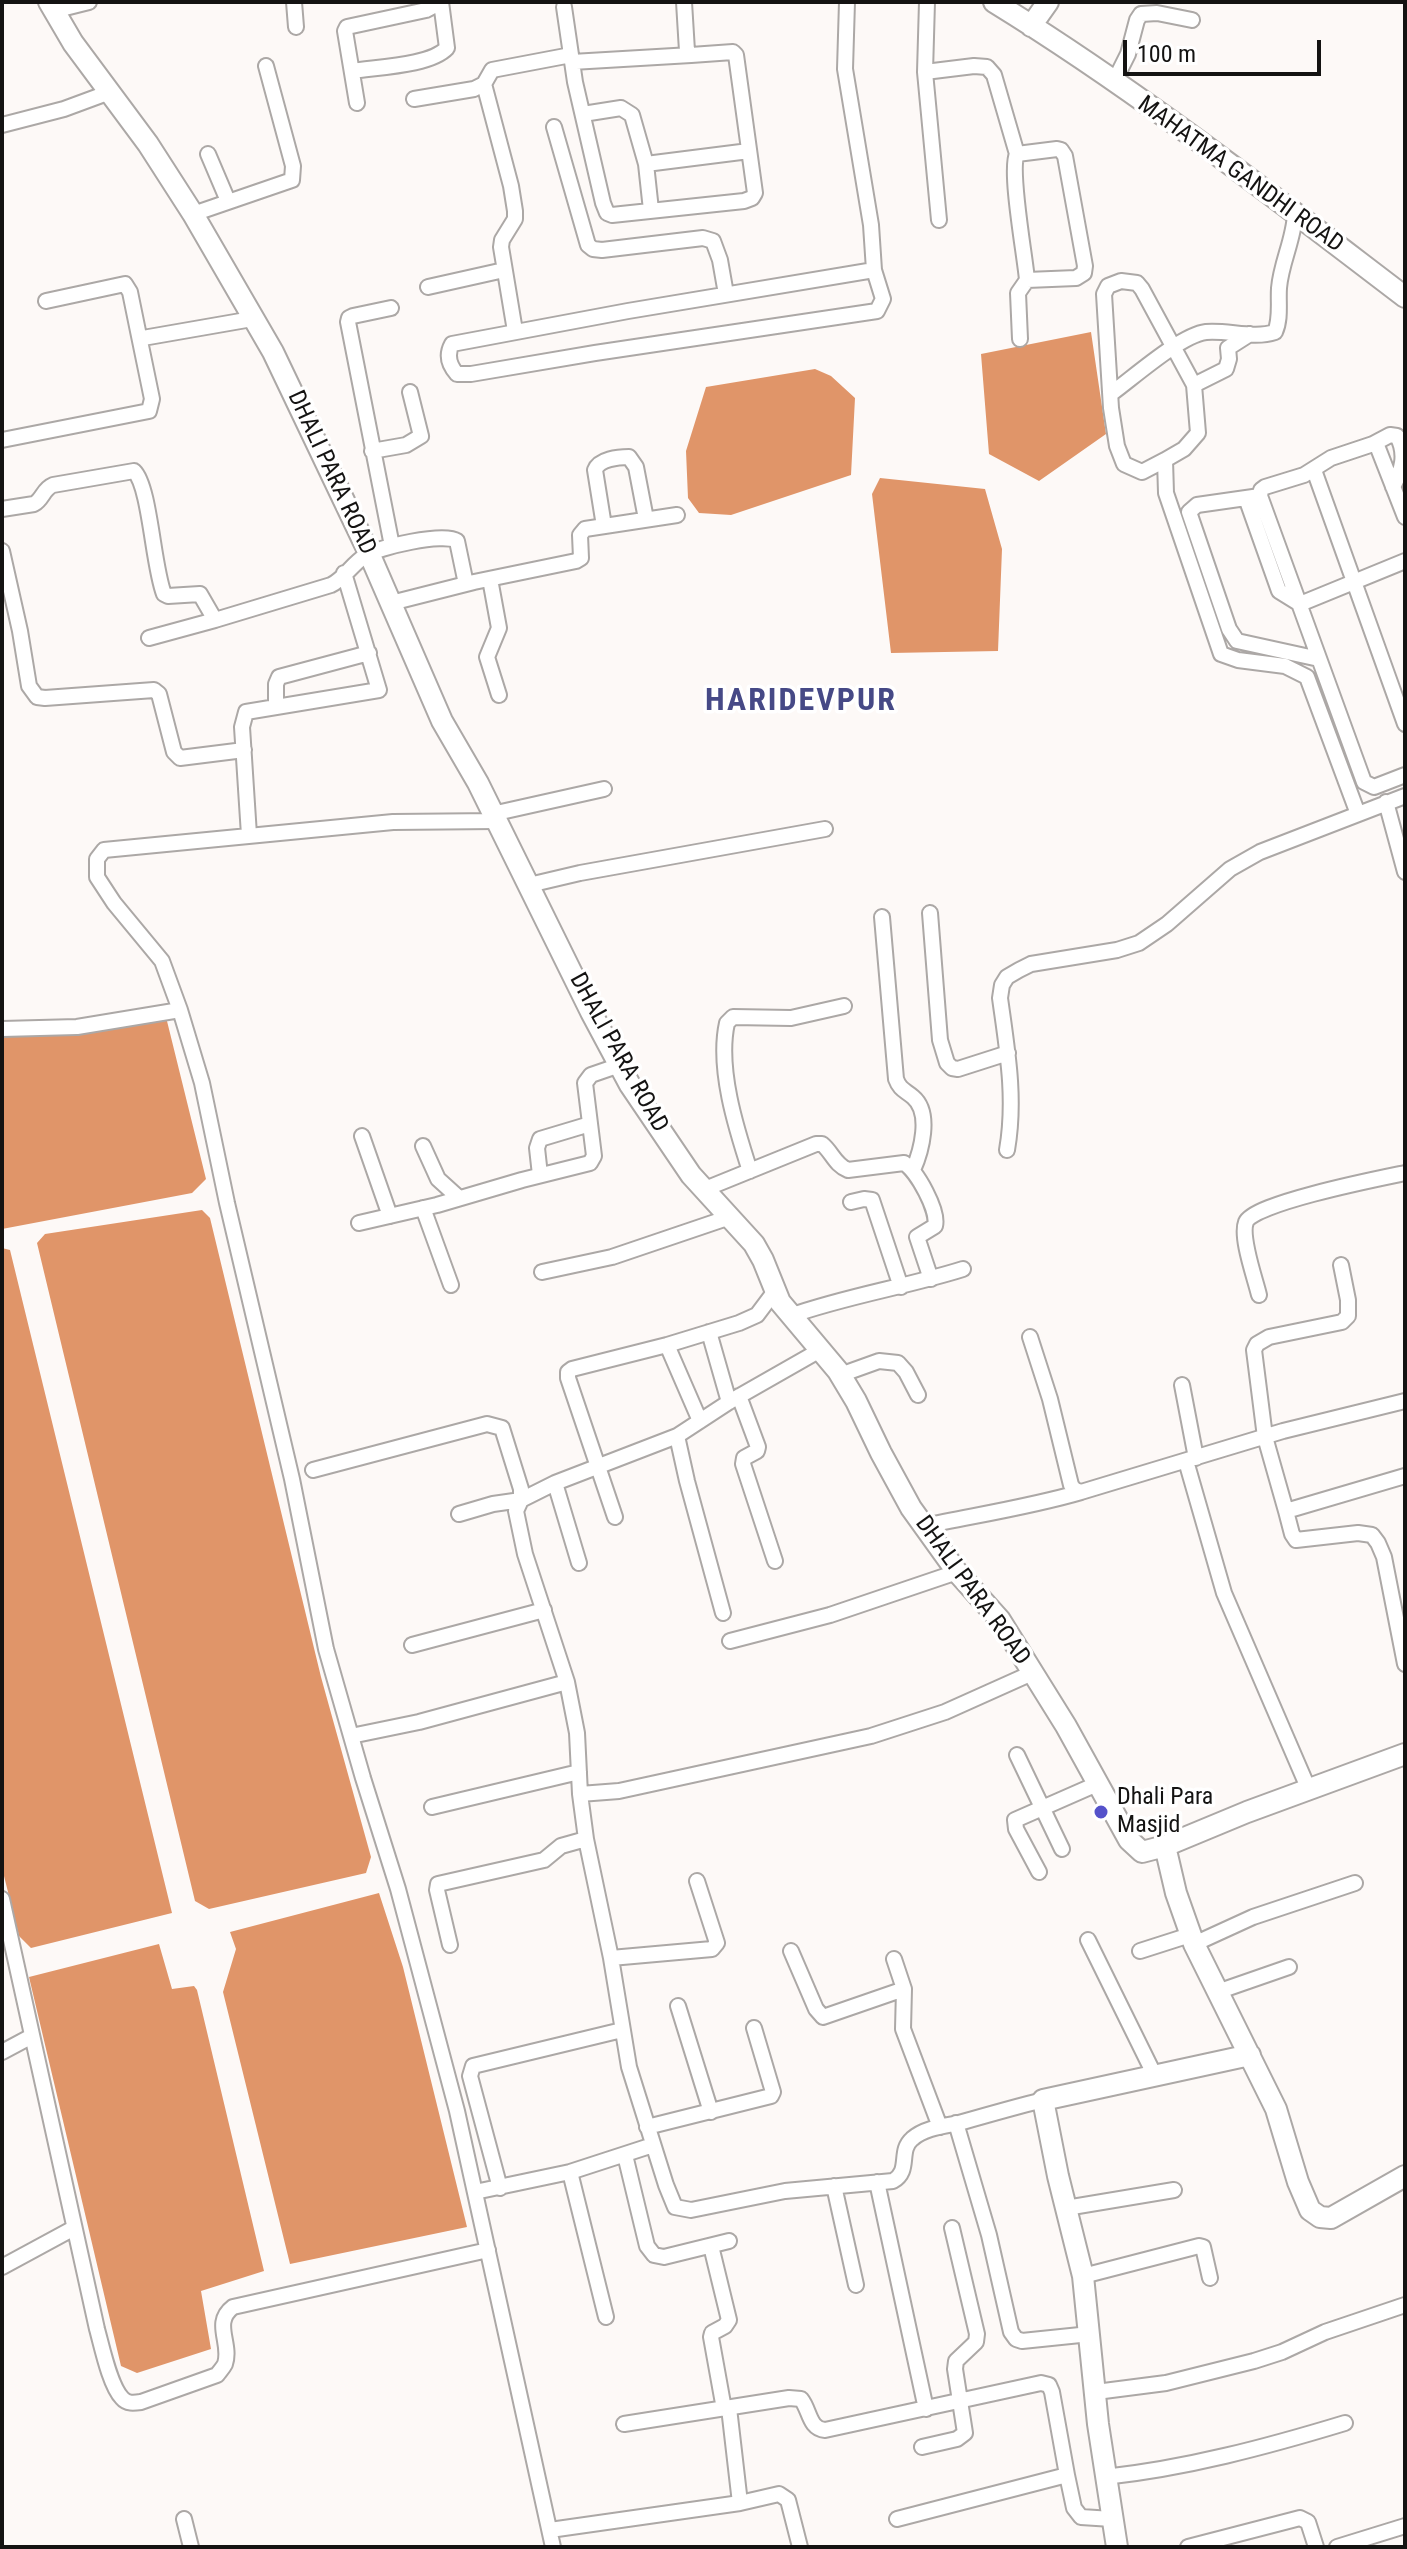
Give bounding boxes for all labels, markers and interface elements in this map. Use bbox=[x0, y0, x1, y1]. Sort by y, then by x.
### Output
scale bar bbox=[1127, 24, 1325, 74]
text: 100 m bbox=[1137, 40, 1196, 68]
street label: MAHATMA GANDHI ROAD bbox=[1132, 91, 1348, 259]
street label: DHALI PARA ROAD bbox=[280, 386, 382, 560]
district label: HARIDEVPUR bbox=[705, 683, 897, 721]
street label: DHALI PARA ROAD bbox=[562, 968, 674, 1138]
street label: DHALI PARA ROAD bbox=[908, 1511, 1036, 1671]
place label: Dhali Para Masjid bbox=[1117, 1784, 1213, 1840]
marker: Dhali Para Masjid bbox=[1092, 1803, 1110, 1821]

